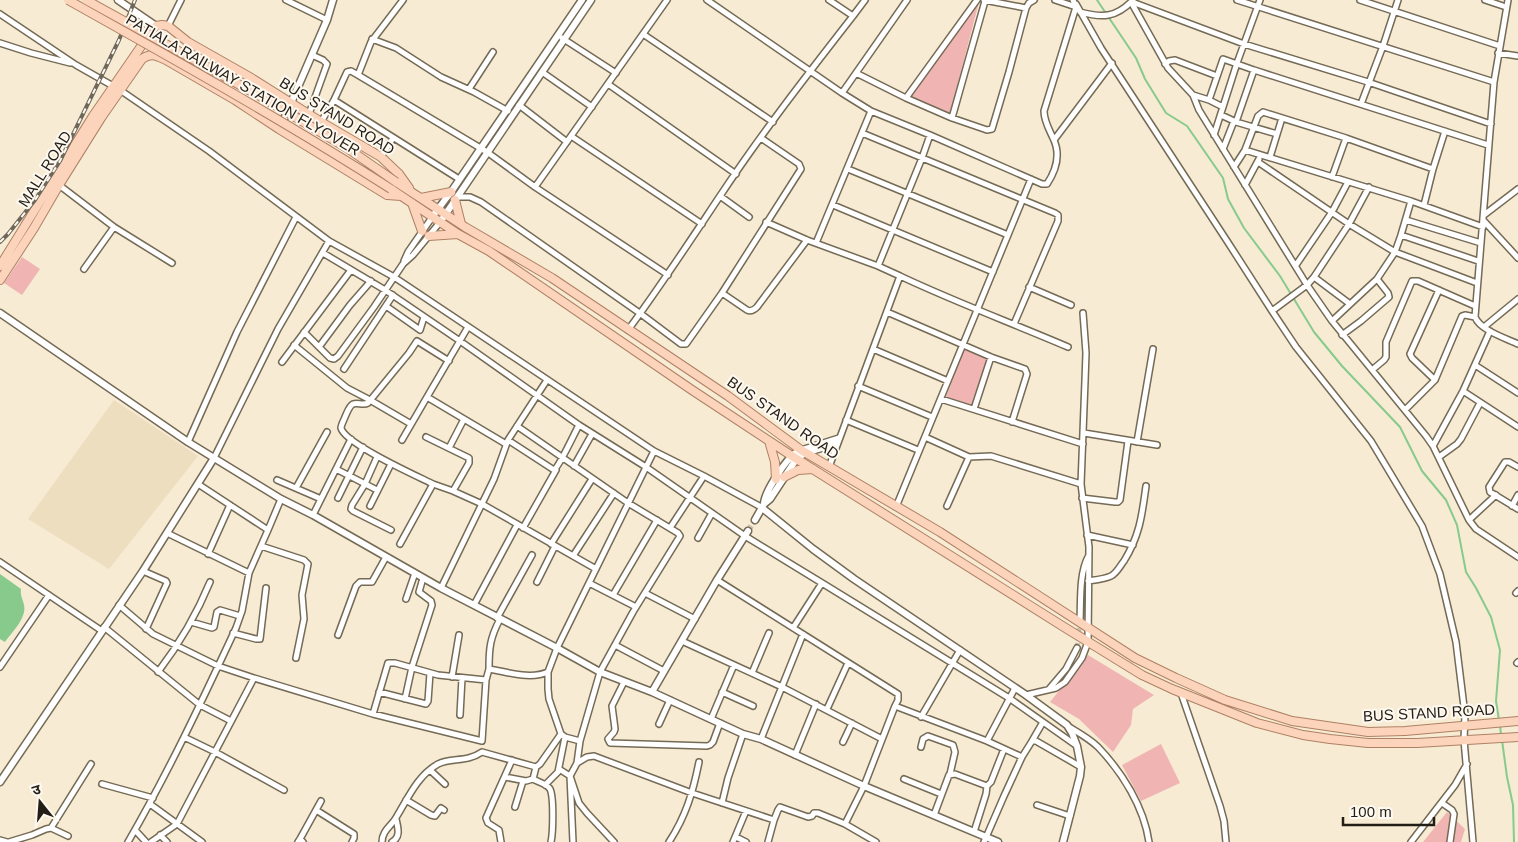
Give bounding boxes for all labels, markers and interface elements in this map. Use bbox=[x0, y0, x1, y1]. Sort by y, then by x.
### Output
street label: PATIALA RAILWAY STATION FLYOVER bbox=[123, 10, 363, 159]
street label: BUS STAND ROAD bbox=[277, 73, 398, 158]
street label: MALL ROAD bbox=[15, 128, 75, 210]
street label: BUS STAND ROAD bbox=[724, 373, 842, 463]
street label: BUS STAND ROAD bbox=[1362, 701, 1496, 724]
north arrow bbox=[15, 777, 65, 827]
text: उ bbox=[30, 780, 43, 798]
scale bar bbox=[1343, 794, 1434, 826]
text: 100 m bbox=[1350, 803, 1392, 820]

